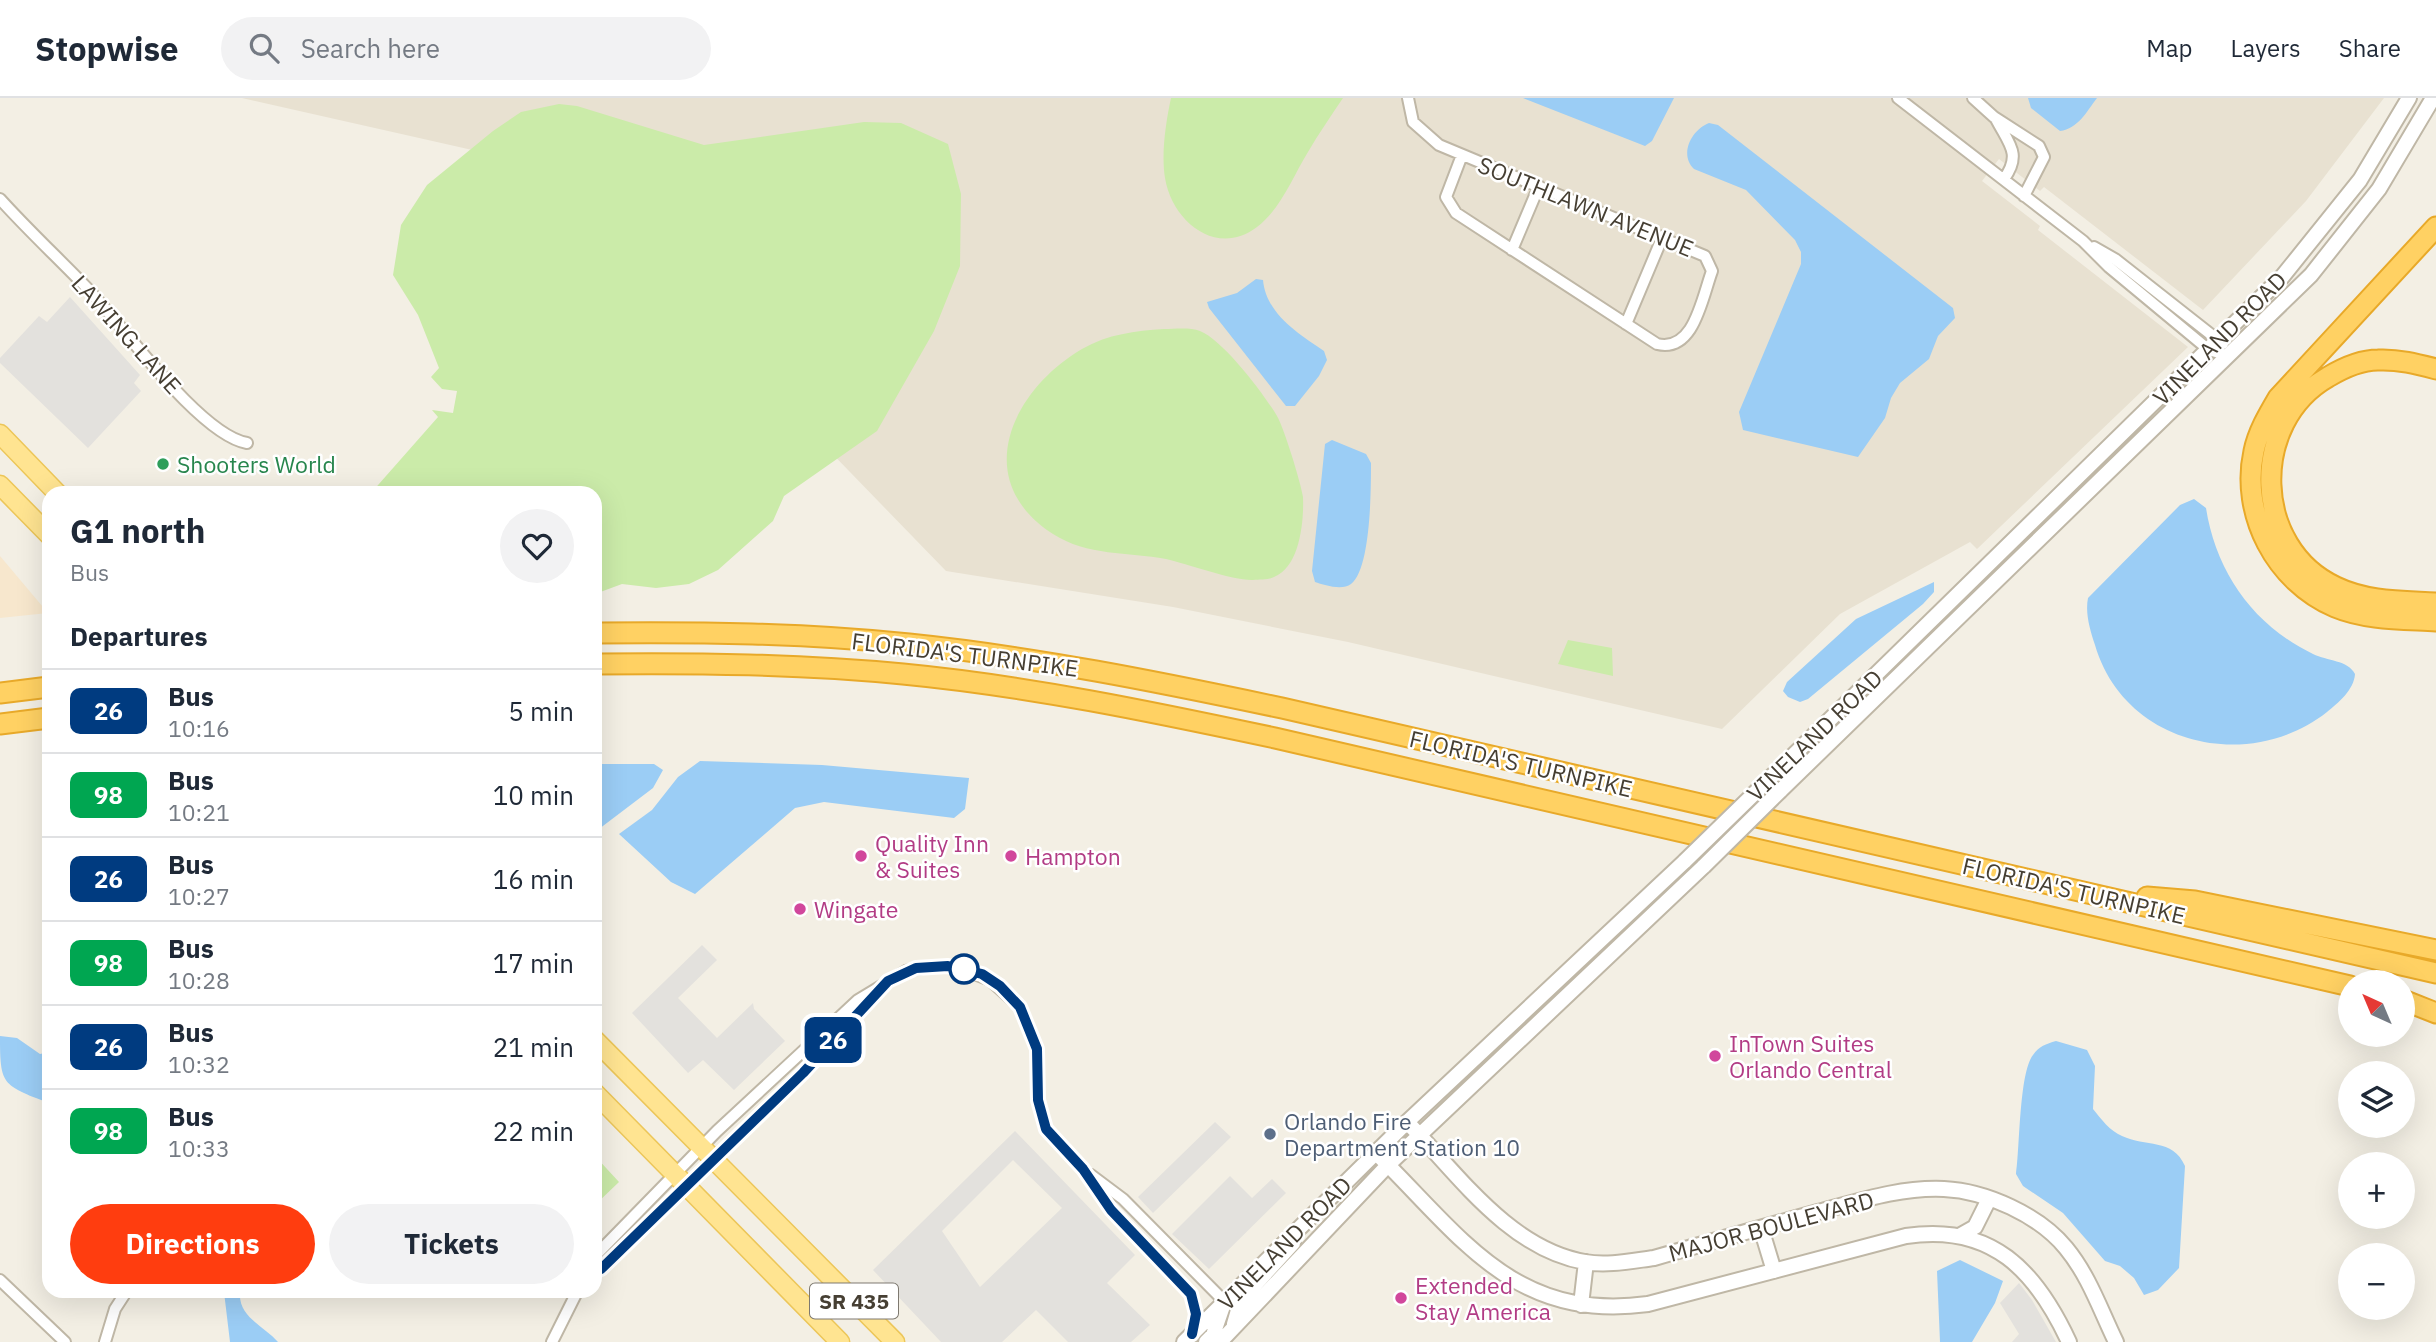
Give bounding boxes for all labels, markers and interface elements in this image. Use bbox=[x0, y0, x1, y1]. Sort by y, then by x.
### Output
search box bbox=[221, 17, 711, 80]
text: Stopwise bbox=[35, 27, 179, 70]
icon: search bbox=[245, 29, 283, 67]
text: Search here bbox=[301, 31, 440, 65]
text: Map bbox=[2146, 32, 2193, 64]
text: Layers bbox=[2231, 32, 2301, 64]
text: Share bbox=[2339, 32, 2401, 64]
street label: SOUTHLAWN AVENUE bbox=[1474, 149, 1698, 263]
street label: VINELAND ROAD bbox=[2146, 265, 2292, 411]
street label: LAWING LANE bbox=[66, 268, 188, 400]
place label: Shooters World bbox=[177, 449, 336, 479]
marker: Shooters World bbox=[155, 456, 171, 472]
text: G1 north bbox=[70, 509, 205, 552]
button: heart bbox=[500, 509, 574, 583]
text: Bus bbox=[70, 557, 109, 587]
text: Departures bbox=[70, 619, 208, 653]
street label: FLORIDA'S TURNPIKE bbox=[850, 625, 1080, 683]
street label: VINELAND ROAD bbox=[1740, 663, 1888, 807]
text: Bus bbox=[168, 679, 214, 713]
text: 5 min bbox=[508, 694, 574, 728]
text: 26 bbox=[94, 695, 123, 727]
text: 10:16 bbox=[168, 713, 230, 743]
street label: FLORIDA'S TURNPIKE bbox=[1407, 723, 1635, 803]
text: Bus bbox=[168, 763, 214, 797]
text: 10 min bbox=[493, 778, 574, 812]
text: 98 bbox=[94, 779, 123, 811]
text: 10:21 bbox=[168, 797, 230, 827]
place label: Quality Inn & Suites bbox=[875, 828, 989, 884]
place label: Hampton bbox=[1025, 841, 1121, 871]
text: Bus bbox=[168, 847, 214, 881]
marker: Quality Inn & Suites bbox=[853, 848, 869, 864]
marker: Hampton bbox=[1003, 848, 1019, 864]
street label: FLORIDA'S TURNPIKE bbox=[1960, 850, 2188, 930]
text: 16 min bbox=[493, 862, 574, 896]
text: 26 bbox=[94, 863, 123, 895]
text: 10:27 bbox=[168, 881, 230, 911]
place label: Wingate bbox=[814, 894, 898, 924]
marker: Wingate bbox=[792, 901, 808, 917]
text: Bus bbox=[168, 931, 214, 965]
text: 17 min bbox=[493, 946, 574, 980]
text: 98 bbox=[94, 947, 123, 979]
unlabelled marker bbox=[949, 954, 979, 984]
text: 10:28 bbox=[168, 965, 230, 995]
north arrow bbox=[2338, 970, 2415, 1046]
map controls bbox=[2338, 970, 2415, 1320]
text: Bus bbox=[168, 1015, 214, 1049]
line badge: 26 bbox=[802, 1017, 864, 1063]
text: 26 bbox=[819, 1024, 847, 1056]
place label: InTown Suites Orlando Central bbox=[1729, 1028, 1892, 1084]
text: 21 min bbox=[493, 1030, 574, 1064]
text: 26 bbox=[94, 1031, 123, 1063]
marker: InTown Suites Orlando Central bbox=[1707, 1048, 1723, 1064]
text: 10:32 bbox=[168, 1049, 230, 1079]
button: layers bbox=[2338, 1061, 2415, 1138]
text: Bus bbox=[168, 1099, 214, 1133]
place label: Orlando Fire Department Station 10 bbox=[1284, 1106, 1520, 1162]
text: 22 min bbox=[493, 1114, 574, 1148]
text: 98 bbox=[94, 1115, 123, 1147]
marker: Orlando Fire Department Station 10 bbox=[1262, 1126, 1278, 1142]
text: 10:33 bbox=[168, 1133, 230, 1163]
button: + bbox=[2338, 1152, 2415, 1229]
street label: VINELAND ROAD bbox=[1211, 1170, 1357, 1316]
street label: MAJOR BOULEVARD bbox=[1665, 1184, 1877, 1268]
button: Directions bbox=[70, 1204, 315, 1284]
button: Tickets bbox=[329, 1204, 574, 1284]
button: − bbox=[2338, 1243, 2415, 1320]
place label: Extended Stay America bbox=[1415, 1270, 1551, 1326]
road number: SR 435 bbox=[810, 1284, 898, 1318]
marker: Extended Stay America bbox=[1393, 1290, 1409, 1306]

